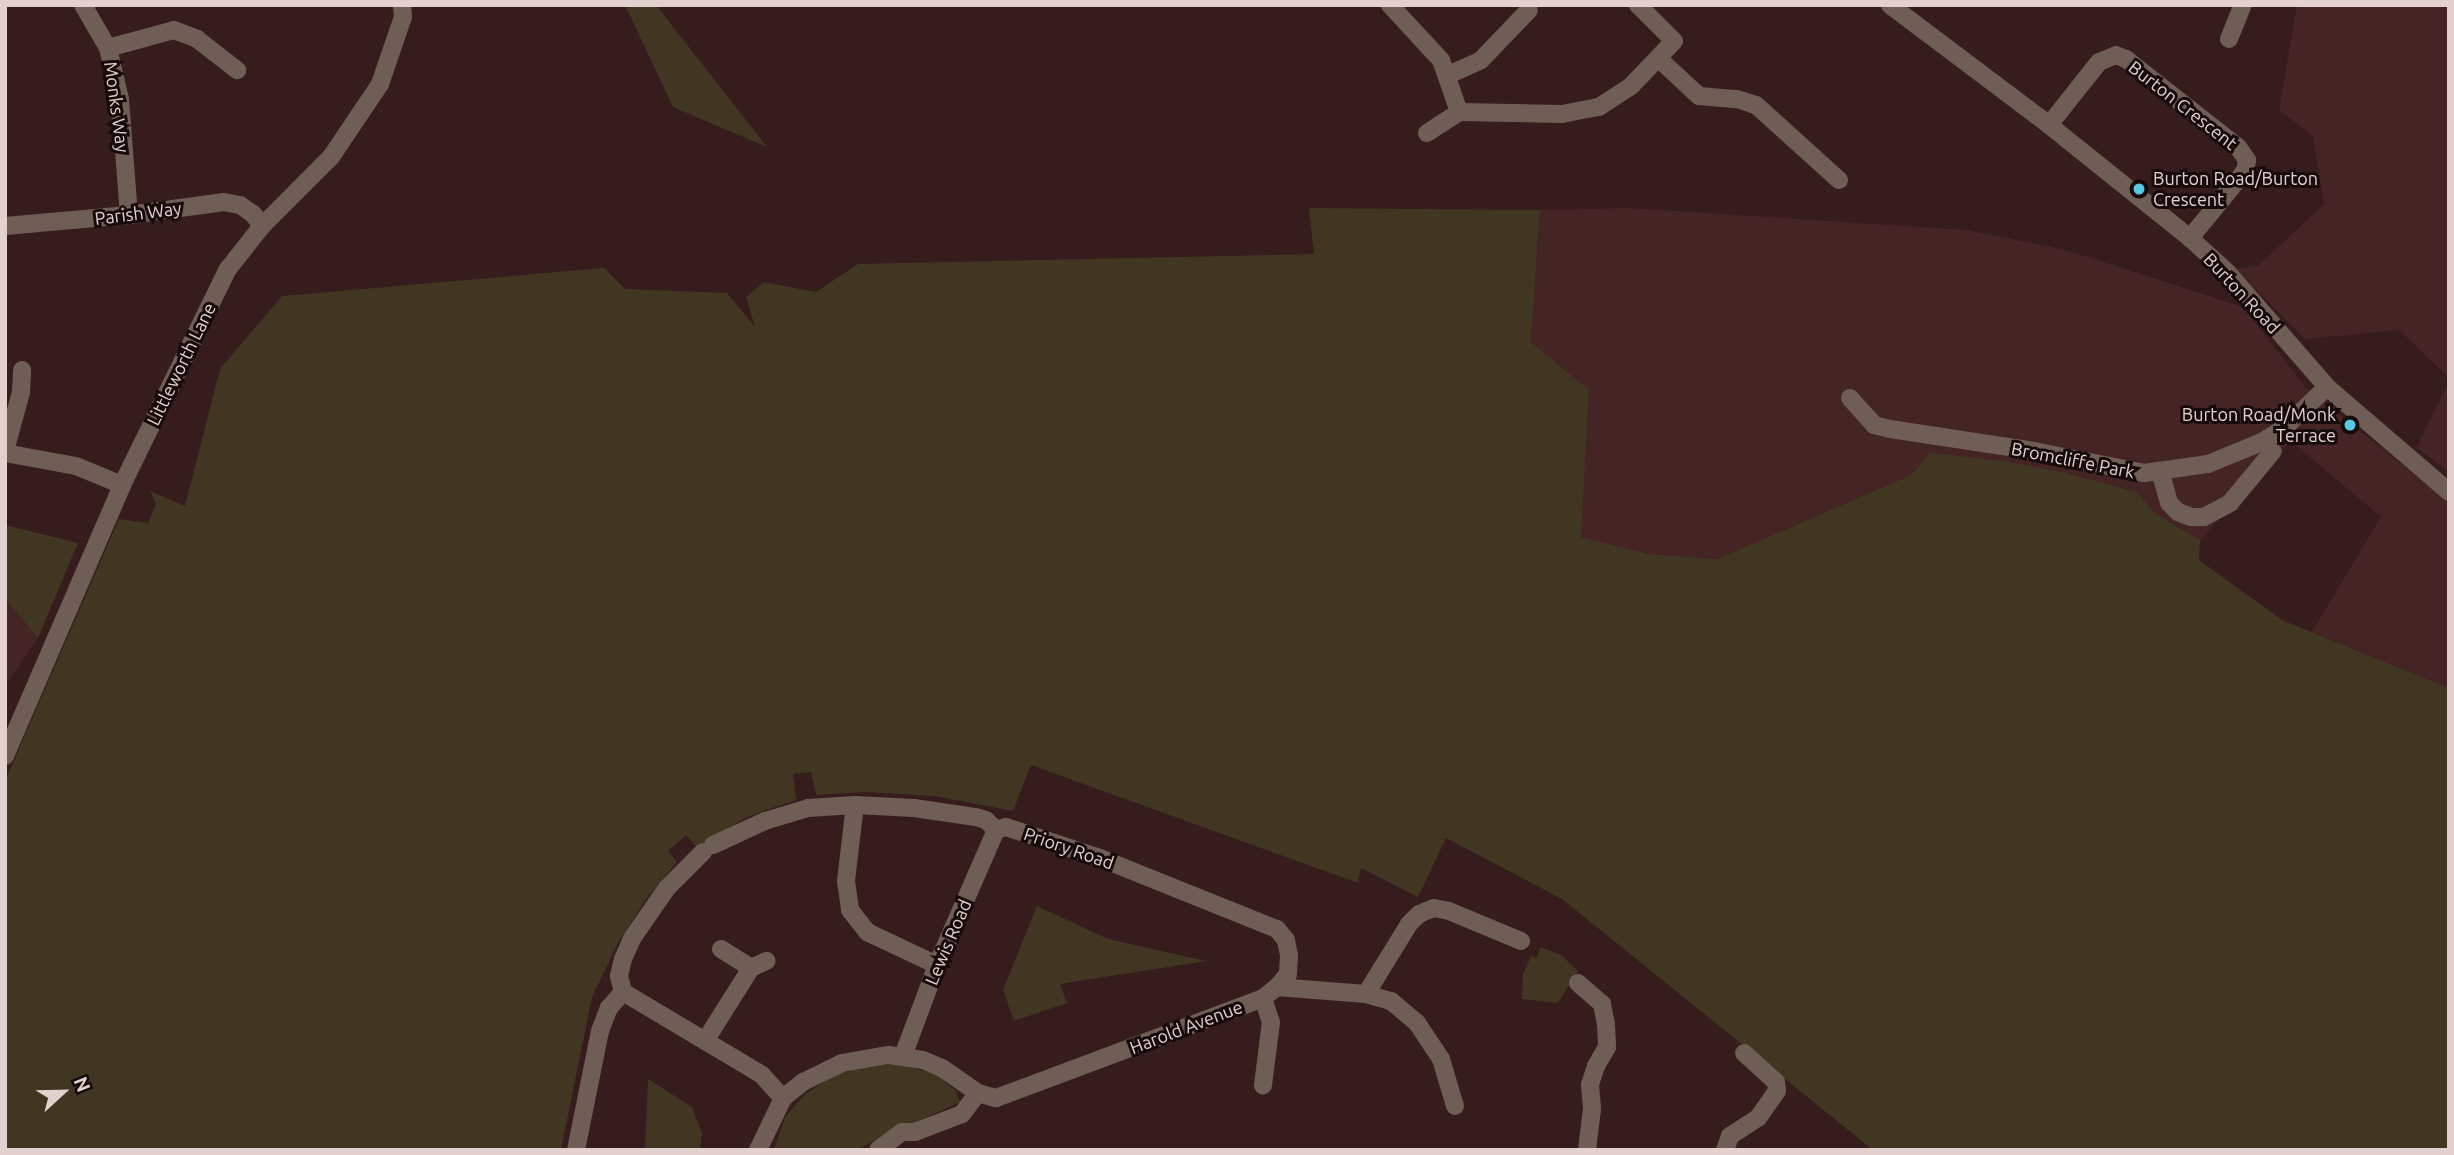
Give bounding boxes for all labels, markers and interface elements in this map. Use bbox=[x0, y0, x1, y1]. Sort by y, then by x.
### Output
street label: Burton Crescent bbox=[2124, 56, 2242, 154]
street label: Monks Way bbox=[100, 60, 134, 154]
place label: Burton Road/Burton Crescent bbox=[2153, 168, 2318, 210]
marker: Burton Road/Burton Crescent bbox=[2131, 181, 2147, 197]
street label: Parish Way bbox=[93, 197, 183, 229]
street label: Burton Road bbox=[2199, 248, 2285, 338]
street label: Littleworth Lane bbox=[142, 299, 220, 429]
place label: Burton Road/Monk Terrace bbox=[2182, 404, 2336, 446]
marker: Burton Road/Monk Terrace bbox=[2342, 417, 2358, 433]
street label: Bromcliffe Park bbox=[2009, 437, 2137, 483]
street label: Priory Road bbox=[1021, 822, 1117, 874]
street label: Lewis Road bbox=[920, 896, 976, 988]
street label: Harold Avenue bbox=[1127, 996, 1245, 1058]
north arrow bbox=[28, 1057, 98, 1127]
text: N bbox=[70, 1073, 95, 1095]

